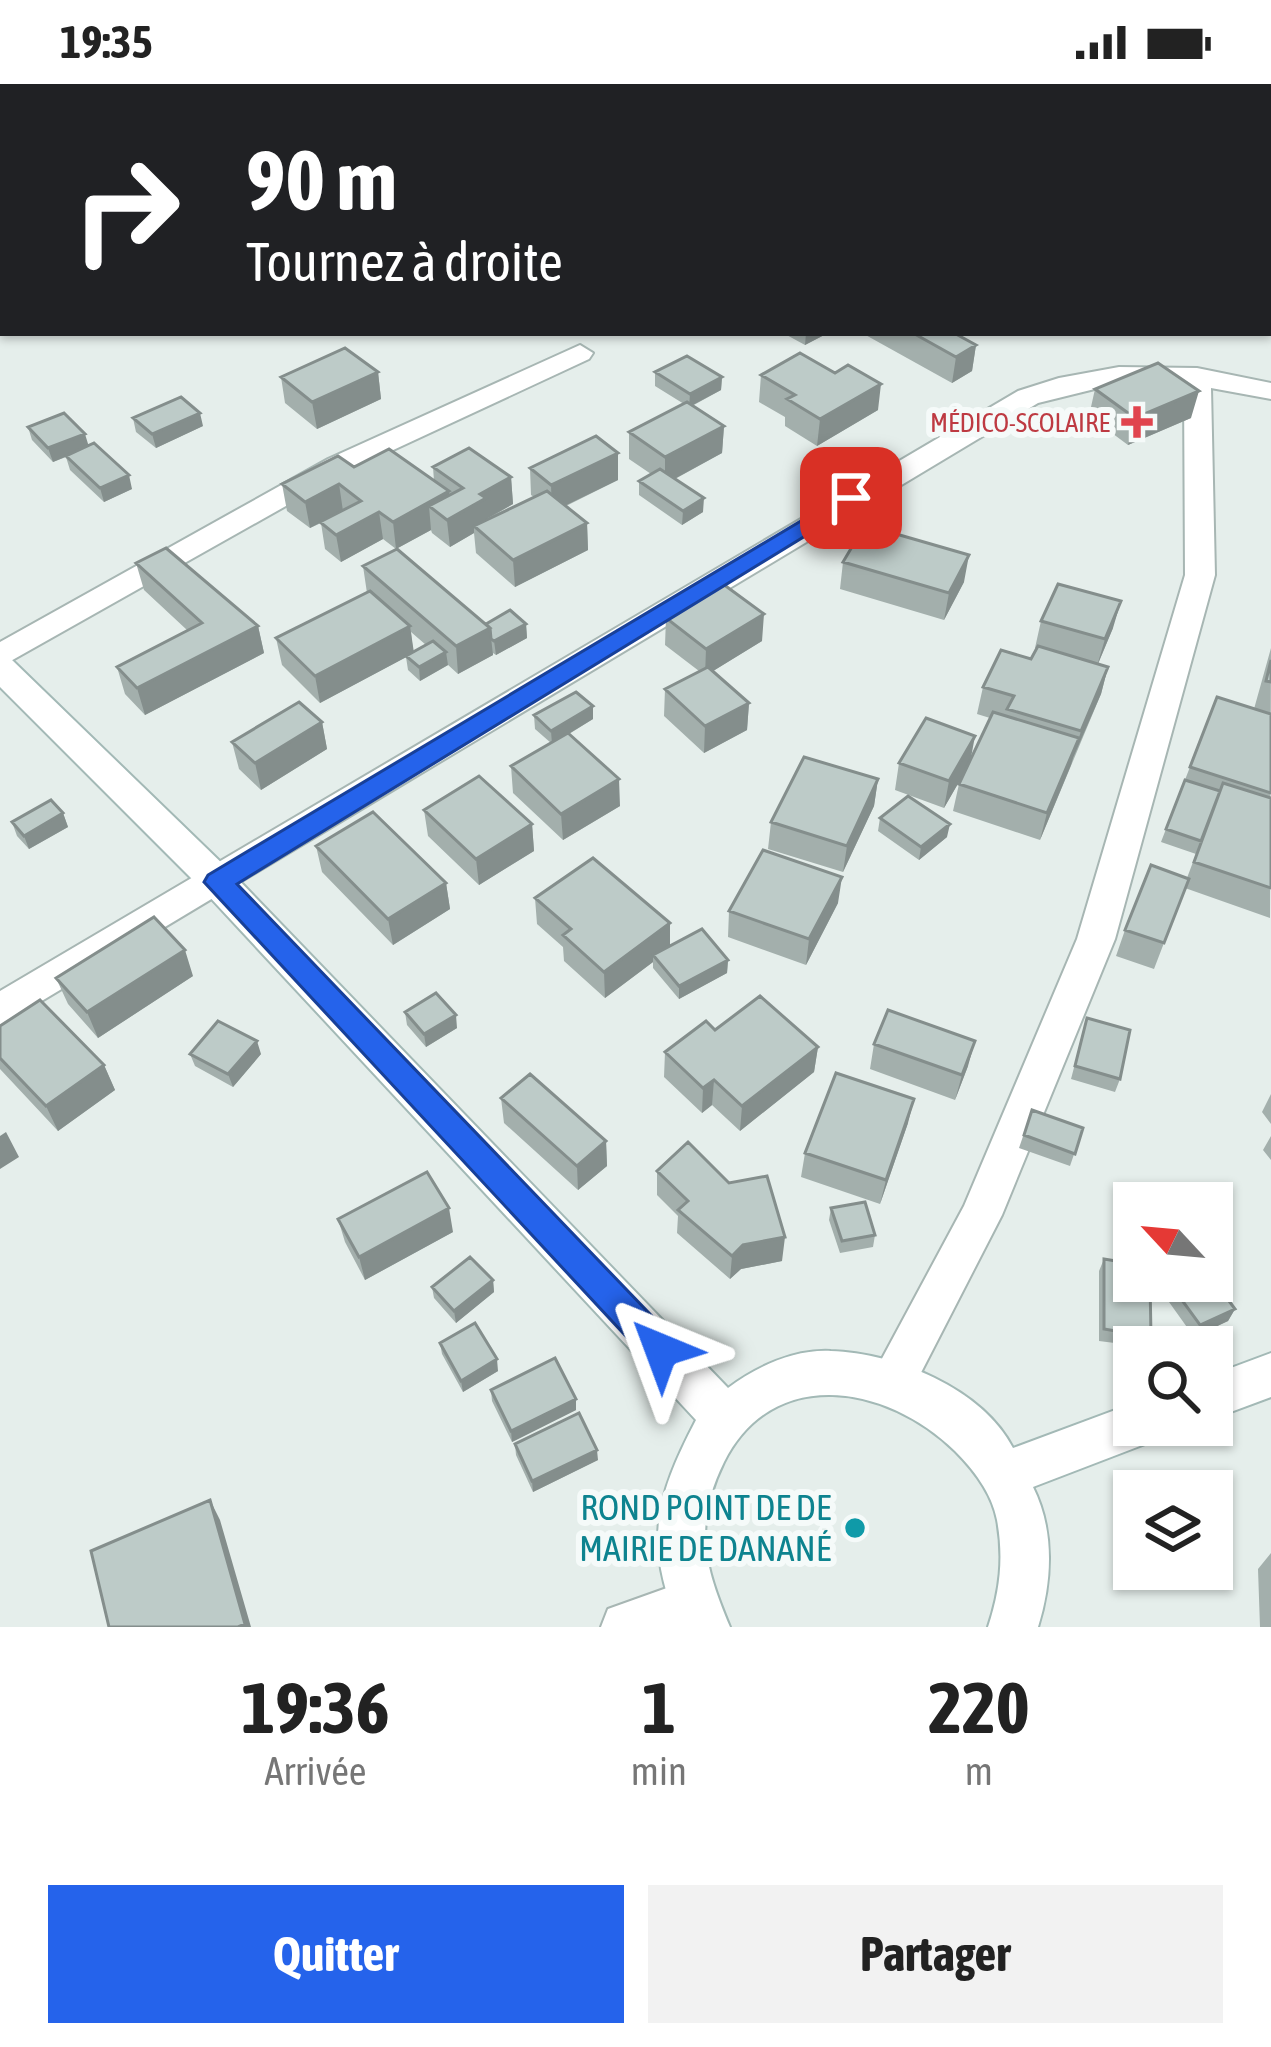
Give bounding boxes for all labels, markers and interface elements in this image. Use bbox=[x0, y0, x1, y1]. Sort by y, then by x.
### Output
text: 19:35 bbox=[60, 16, 153, 68]
icon: right bbox=[48, 132, 204, 288]
text: 90 m bbox=[246, 132, 397, 228]
text: Tournez à droite bbox=[246, 231, 563, 292]
marker: MÉDICO-SCOLAIRE bbox=[1121, 406, 1153, 438]
place label: MÉDICO-SCOLAIRE bbox=[930, 407, 1110, 438]
pin bbox=[800, 447, 902, 549]
icon: arrive bbox=[818, 465, 884, 531]
north arrow bbox=[1113, 1182, 1233, 1302]
map controls bbox=[1113, 1182, 1233, 1590]
position arrow bbox=[598, 1287, 724, 1413]
button: search bbox=[1113, 1326, 1233, 1446]
button: layers bbox=[1113, 1470, 1233, 1590]
place label: ROND POINT DE DE MAIRIE DE DANANÉ bbox=[579, 1486, 831, 1569]
marker: ROND POINT DE DE MAIRIE DE DANANÉ bbox=[842, 1515, 868, 1541]
text: 19:36 bbox=[241, 1666, 390, 1748]
text: 1 bbox=[642, 1666, 676, 1748]
text: 220 bbox=[928, 1666, 1030, 1748]
text: Arrivée bbox=[264, 1749, 366, 1793]
text: min bbox=[631, 1749, 687, 1793]
text: m bbox=[965, 1749, 993, 1793]
button: Quitter bbox=[48, 1885, 624, 2023]
button: Partager bbox=[648, 1885, 1223, 2023]

